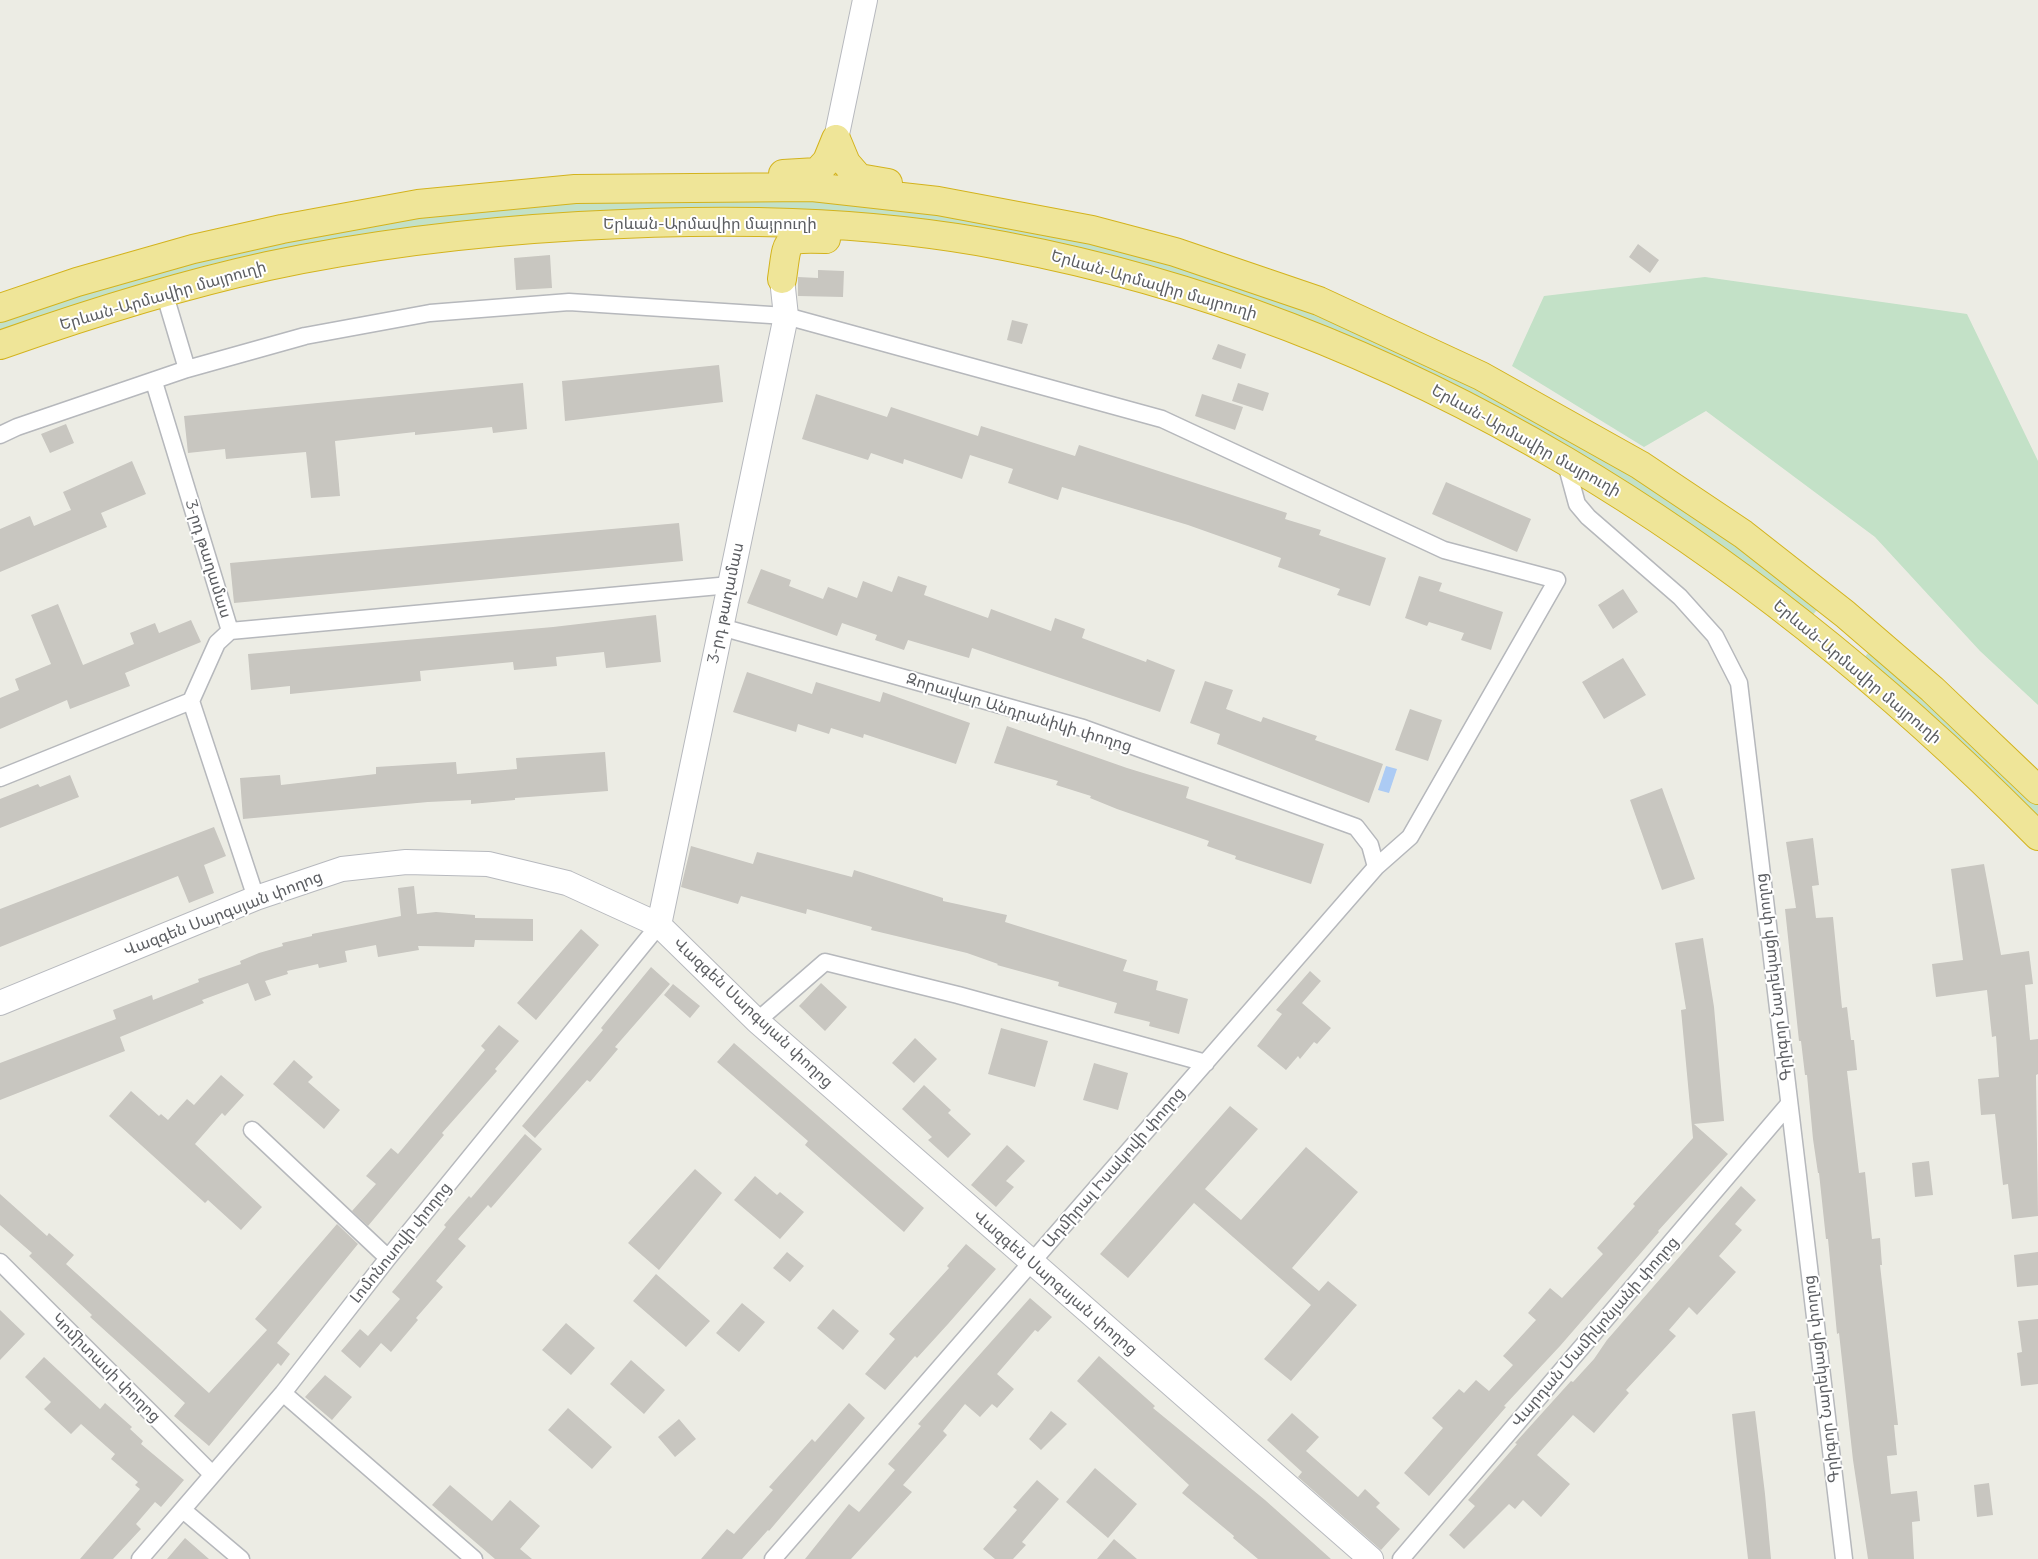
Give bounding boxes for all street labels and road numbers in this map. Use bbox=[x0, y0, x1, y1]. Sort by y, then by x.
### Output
street label: Երևան-Արմավիր մայրուղի bbox=[603, 214, 817, 234]
street label: Երևան-Արմավիր մայրուղի bbox=[1049, 246, 1259, 324]
street label: Երևան-Արմավիր մայրուղի bbox=[58, 257, 268, 335]
street label: Երևան-Արմավիր մայրուղի bbox=[1428, 381, 1624, 501]
street label: 3-րդ թաղամաս bbox=[181, 497, 235, 621]
street label: 3-րդ թաղամաս bbox=[704, 541, 748, 665]
street label: Երևան-Արմավիր մայրուղի bbox=[1769, 596, 1945, 748]
street label: Զորավար Անդրանիկի փողոց bbox=[904, 669, 1134, 757]
street label: Վազգեն Սարգսյան փողոց bbox=[121, 867, 325, 961]
street label: Գրիգոր Նարեկացի փողոց bbox=[1752, 872, 1796, 1082]
street label: Վազգեն Սարգսյան փողոց bbox=[669, 934, 837, 1092]
street label: Ադմիրալ Իսակովի փողոց bbox=[1039, 1084, 1189, 1252]
street label: Լոմոնոսովի փողոց bbox=[346, 1179, 456, 1307]
street label: Վազգեն Սարգսյան փողոց bbox=[969, 1206, 1141, 1360]
street label: Վարդան Մամիկոնյանի փողոց bbox=[1507, 1233, 1683, 1431]
street label: Գրիգոր Նարեկացի փողոց bbox=[1800, 1274, 1844, 1484]
street label: Կոմիտասի փողոց bbox=[48, 1310, 164, 1426]

